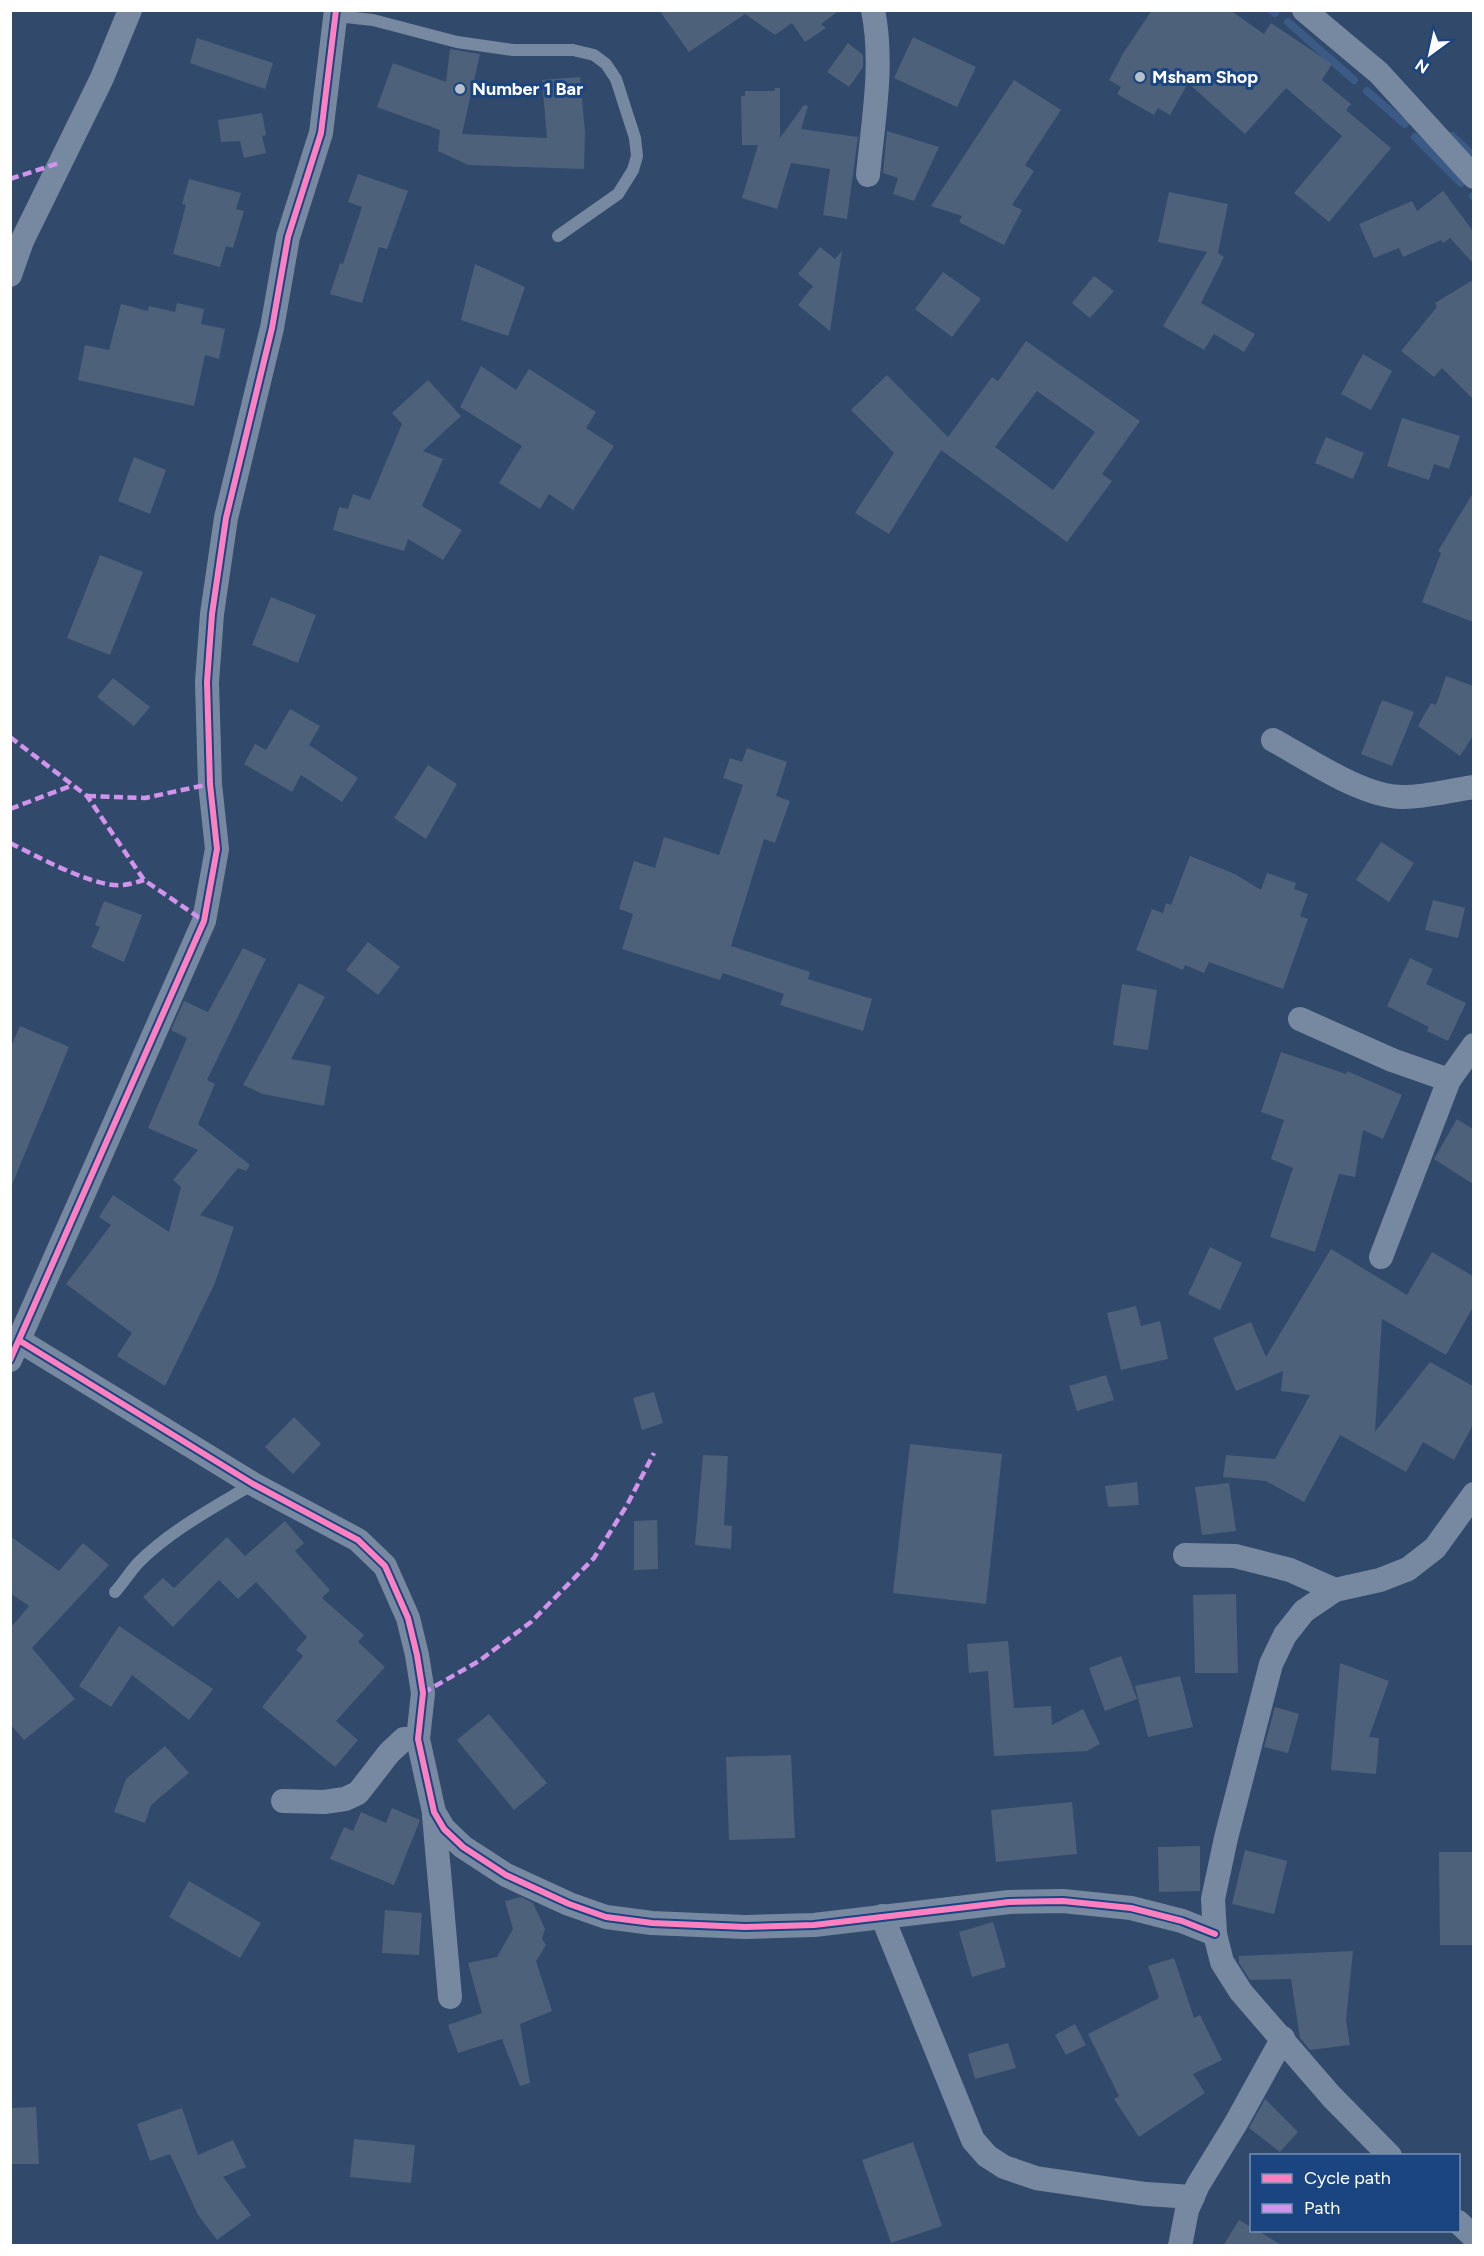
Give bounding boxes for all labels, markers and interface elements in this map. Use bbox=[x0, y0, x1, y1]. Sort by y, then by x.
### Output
north arrow bbox=[1400, 24, 1460, 84]
text: N bbox=[1412, 55, 1432, 77]
place label: Msham Shop bbox=[1152, 66, 1258, 88]
marker: Msham Shop bbox=[1133, 70, 1147, 84]
place label: Number 1 Bar bbox=[472, 78, 583, 100]
marker: Number 1 Bar bbox=[453, 82, 467, 96]
legend bbox=[1250, 2154, 1460, 2232]
text: Cycle path bbox=[1304, 2167, 1391, 2189]
text: Path bbox=[1304, 2197, 1340, 2219]

